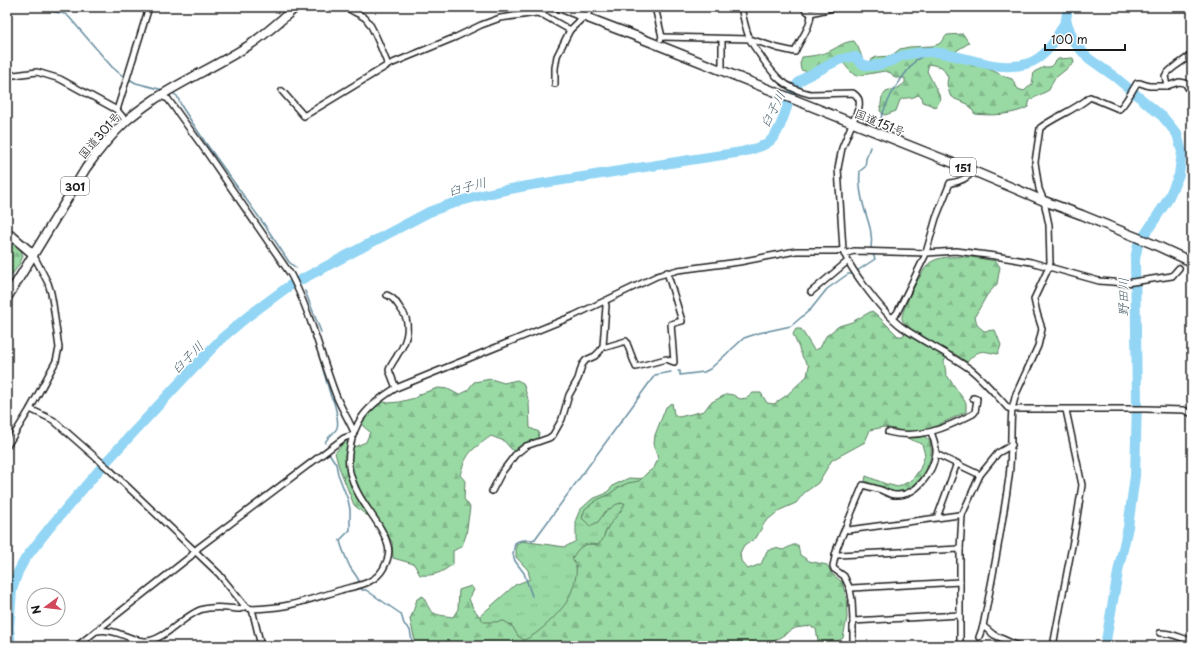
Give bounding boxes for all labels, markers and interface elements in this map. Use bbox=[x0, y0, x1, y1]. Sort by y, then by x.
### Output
scale bar bbox=[1045, 26, 1125, 52]
text: 100 m bbox=[1051, 30, 1088, 48]
water label: 臼子川 bbox=[755, 87, 789, 131]
street label: 国道151号 bbox=[852, 104, 908, 140]
street label: 国道301号 bbox=[73, 107, 125, 163]
road number: 151 bbox=[950, 158, 976, 176]
water label: 臼子川 bbox=[446, 172, 488, 200]
road number: 301 bbox=[61, 177, 89, 195]
water label: 野田川 bbox=[1113, 277, 1132, 317]
water label: 臼子川 bbox=[166, 336, 208, 378]
north arrow bbox=[26, 587, 66, 627]
text: N bbox=[26, 603, 45, 616]

